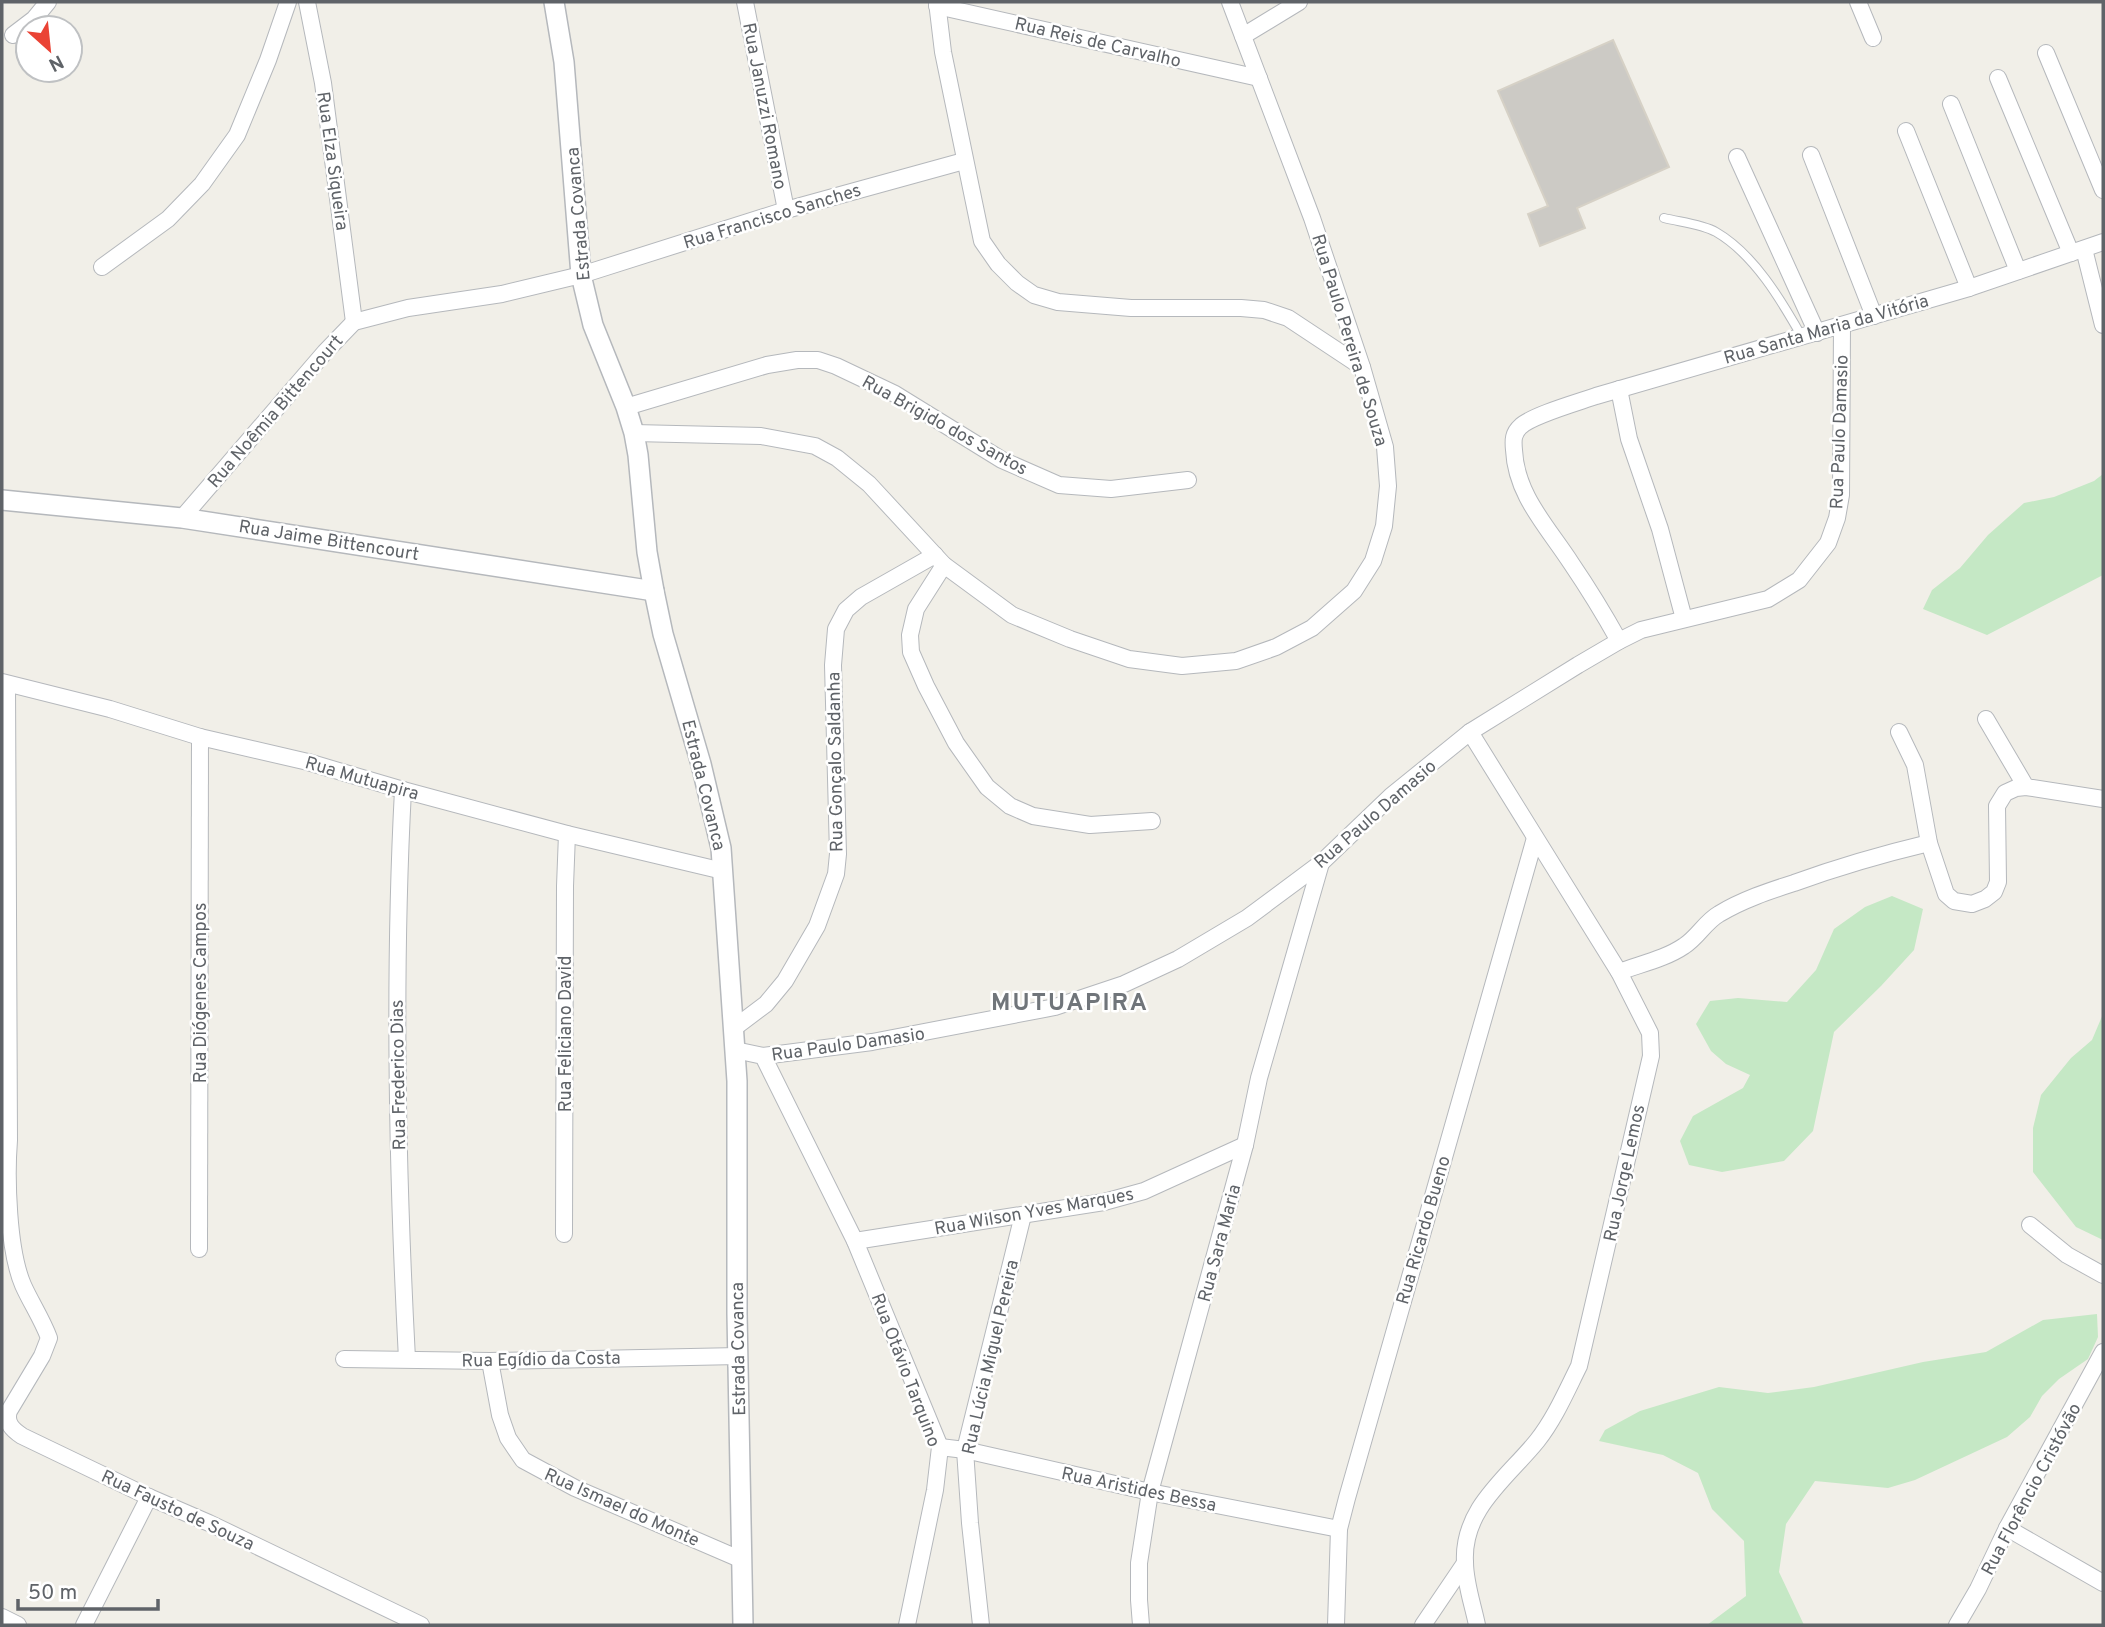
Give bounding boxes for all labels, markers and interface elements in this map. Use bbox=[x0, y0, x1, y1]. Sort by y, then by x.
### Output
street label: Rua Reis de Carvalho bbox=[1012, 13, 1183, 74]
north arrow bbox=[14, 14, 84, 84]
street label: Rua Januzzi Romano bbox=[736, 21, 791, 192]
text: N bbox=[44, 49, 67, 76]
street label: Rua Elza Siqueira bbox=[310, 90, 353, 232]
street label: Estrada Covanca bbox=[562, 146, 597, 282]
street label: Rua Francisco Sanches bbox=[681, 179, 864, 255]
street label: Rua Paulo Pereira de Souza bbox=[1305, 231, 1392, 449]
street label: Rua Santa Maria da Vitória bbox=[1721, 290, 1932, 371]
street label: Rua Noêmia Bittencourt bbox=[203, 331, 349, 493]
street label: Rua Paulo Damasio bbox=[1826, 354, 1855, 510]
street label: Rua Brigido dos Santos bbox=[857, 371, 1031, 481]
street label: Rua Jaime Bittencourt bbox=[237, 516, 421, 567]
street label: Rua Gonçalo Saldanha bbox=[823, 672, 850, 852]
street label: Estrada Covanca bbox=[675, 718, 730, 853]
street label: Rua Mutuapira bbox=[302, 752, 421, 807]
street label: Rua Paulo Damasio bbox=[1310, 756, 1442, 875]
street label: Rua Diógenes Campos bbox=[190, 903, 213, 1083]
street label: Rua Feliciano David bbox=[555, 956, 578, 1112]
district label: MUTUAPIRA bbox=[991, 989, 1149, 1019]
street label: Rua Frederico Dias bbox=[387, 999, 412, 1150]
street label: Rua Paulo Damasio bbox=[770, 1023, 926, 1068]
street label: Rua Jorge Lemos bbox=[1600, 1103, 1651, 1244]
street label: Rua Ricardo Bueno bbox=[1392, 1153, 1457, 1308]
street label: Rua Sara Maria bbox=[1194, 1182, 1247, 1305]
street label: Rua Wilson Yves Marques bbox=[933, 1184, 1136, 1241]
street label: Rua Lúcia Miguel Pereira bbox=[958, 1258, 1025, 1457]
street label: Estrada Covanca bbox=[727, 1282, 752, 1416]
street label: Rua Otávio Tarquino bbox=[865, 1290, 945, 1451]
street label: Rua Egídio da Costa bbox=[461, 1348, 621, 1373]
street label: Rua Florêncio Cristóvão bbox=[1977, 1400, 2088, 1580]
street label: Rua Aristides Bessa bbox=[1059, 1463, 1218, 1518]
street label: Rua Ismael do Monte bbox=[540, 1464, 703, 1553]
street label: Rua Fausto de Souza bbox=[97, 1466, 258, 1557]
scale bar bbox=[18, 1568, 158, 1612]
text: 50 m bbox=[28, 1580, 77, 1607]

